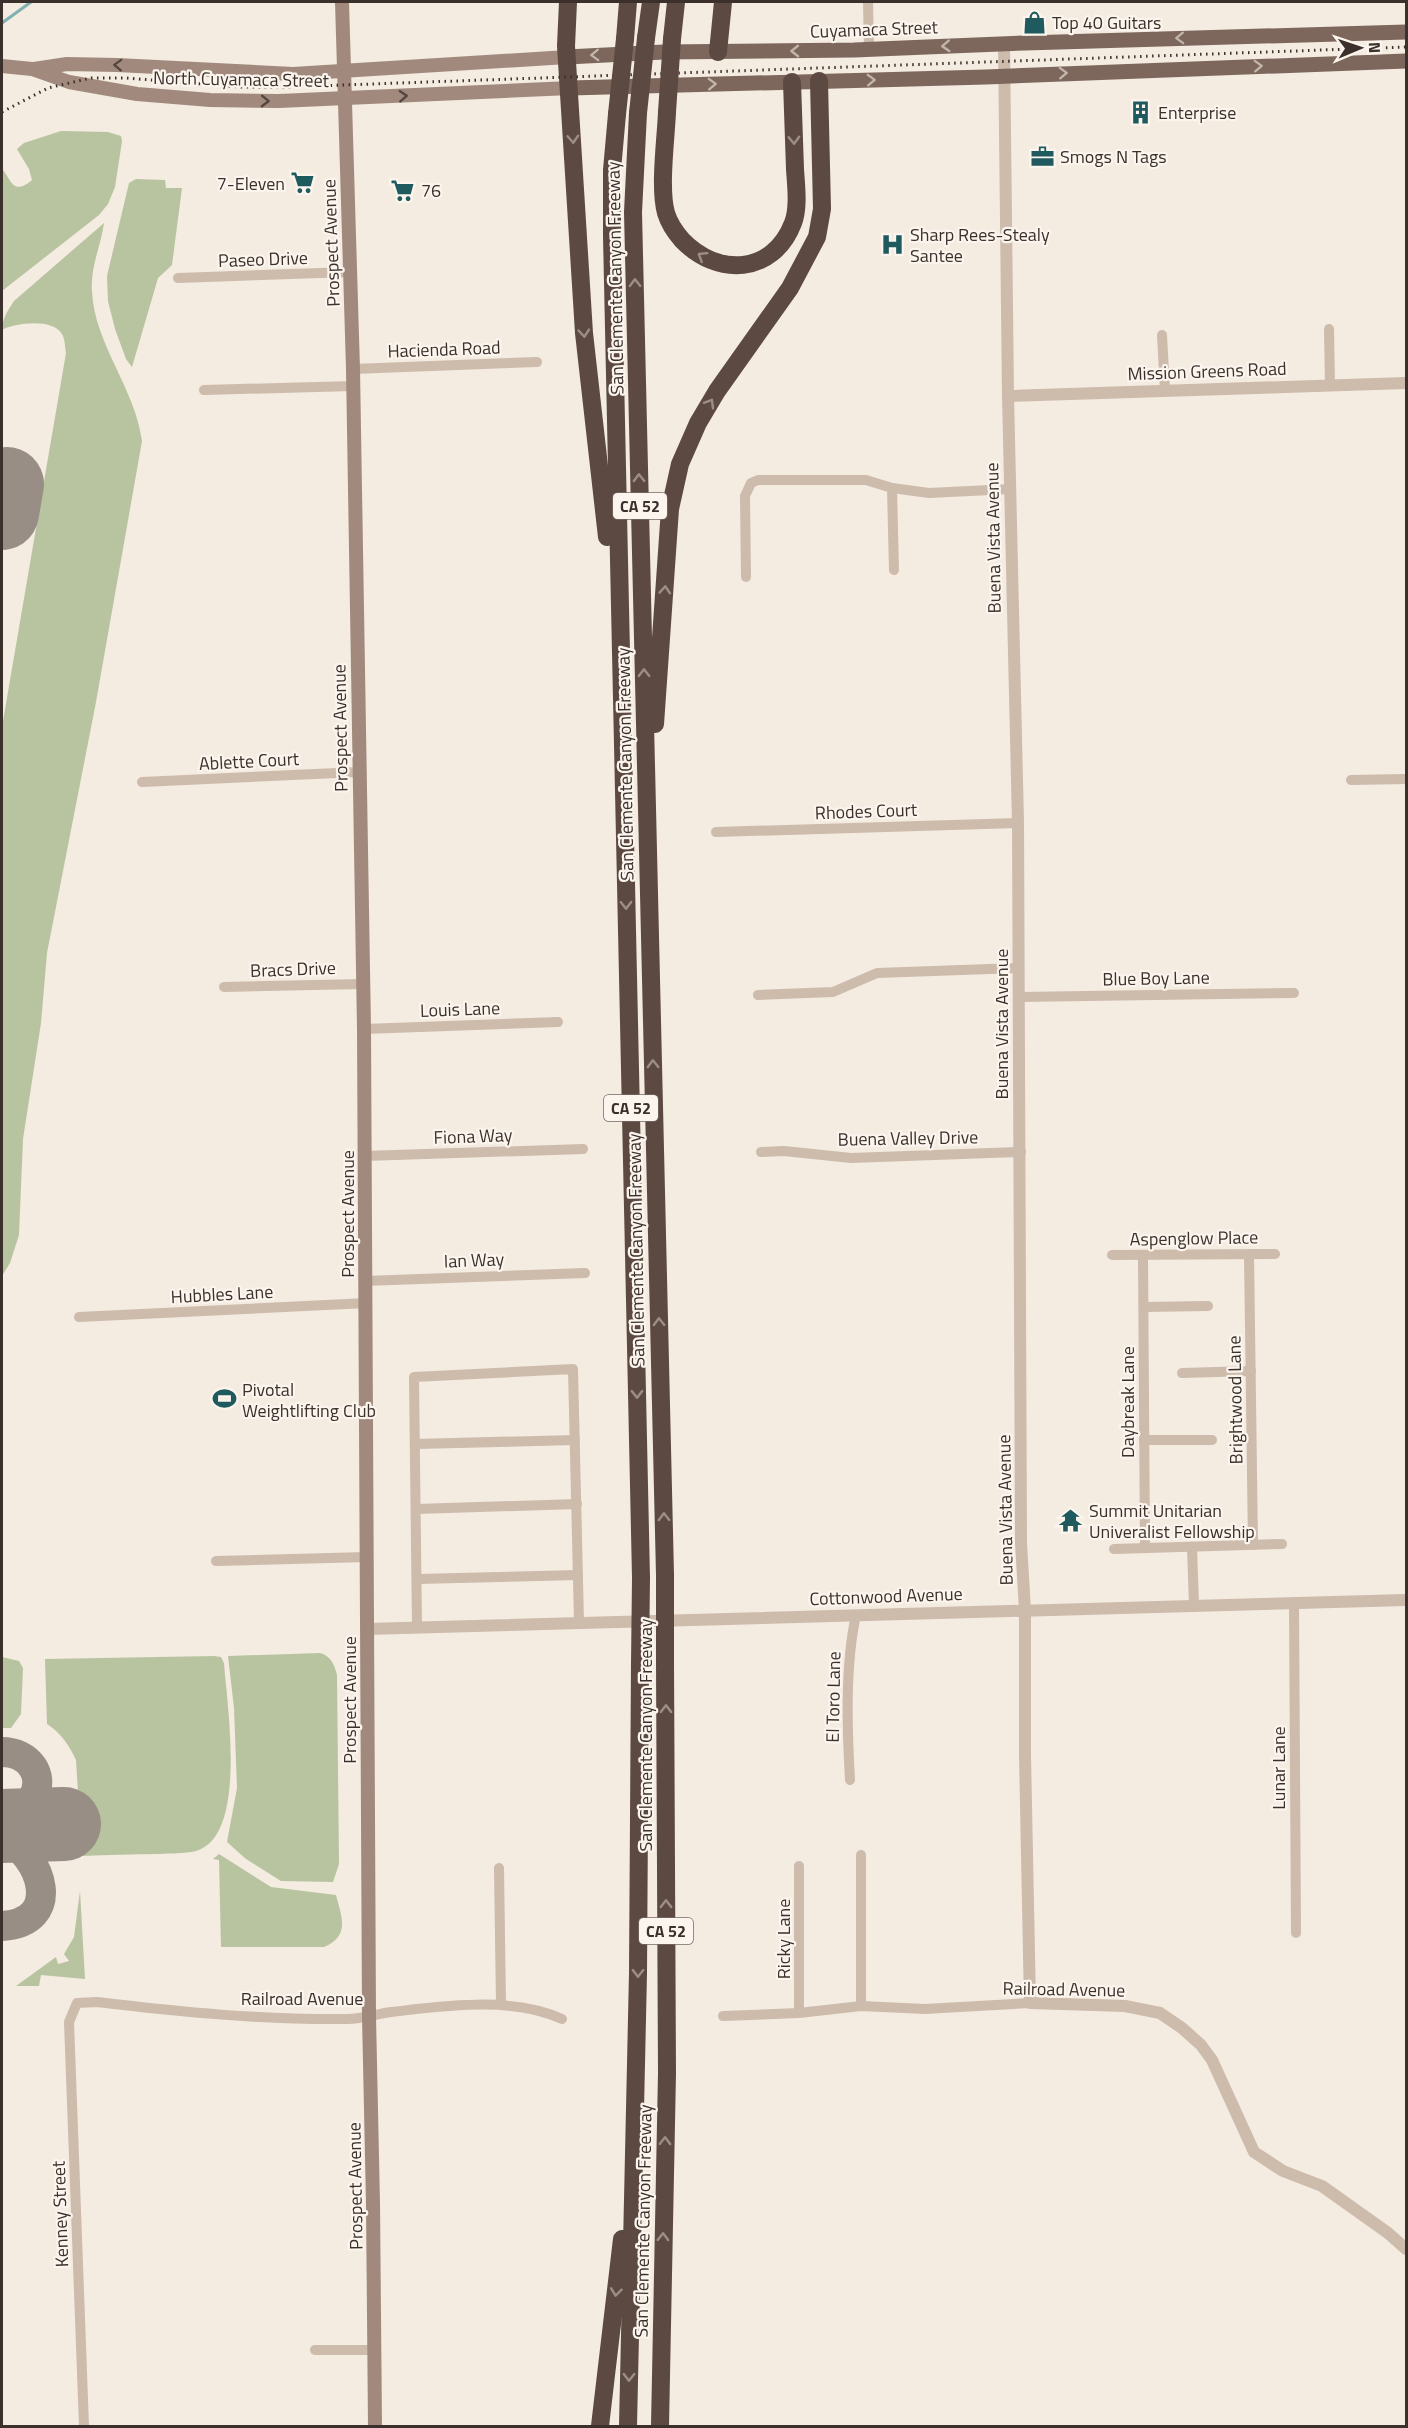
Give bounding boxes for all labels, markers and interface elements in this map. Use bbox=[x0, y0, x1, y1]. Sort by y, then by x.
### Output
shop icon: Top 40 Guitars bbox=[1021, 9, 1047, 35]
place label: Top 40 Guitars bbox=[1052, 9, 1161, 36]
street label: Cuyamaca Street bbox=[810, 13, 939, 45]
north arrow bbox=[1330, 18, 1390, 78]
one-way arrow bbox=[1176, 32, 1185, 44]
one-way arrow bbox=[941, 40, 950, 53]
text: N bbox=[1363, 42, 1387, 53]
one-way arrow bbox=[791, 45, 800, 57]
one-way arrow bbox=[590, 49, 599, 62]
one-way arrow bbox=[113, 58, 122, 71]
one-way arrow bbox=[1254, 60, 1263, 72]
street label: North Cuyamaca Street bbox=[153, 64, 330, 94]
one-way arrow bbox=[1059, 67, 1068, 79]
one-way arrow bbox=[867, 73, 876, 86]
one-way arrow bbox=[708, 78, 717, 90]
one-way arrow bbox=[399, 89, 408, 102]
one-way arrow bbox=[260, 95, 269, 107]
building icon: Enterprise bbox=[1127, 99, 1153, 125]
place label: Enterprise bbox=[1158, 99, 1236, 126]
one-way arrow bbox=[566, 135, 579, 144]
one-way arrow bbox=[788, 136, 801, 145]
office icon: Smogs N Tags bbox=[1029, 143, 1055, 169]
place label: Smogs N Tags bbox=[1060, 143, 1167, 170]
street label: San Clemente Canyon Freeway bbox=[599, 161, 631, 395]
place label: 7-Eleven bbox=[217, 170, 285, 197]
supermarket icon: 7-Eleven bbox=[290, 170, 316, 196]
supermarket icon: 76 bbox=[390, 177, 416, 203]
place label: 76 bbox=[421, 177, 441, 204]
street label: Prospect Avenue bbox=[315, 179, 347, 307]
place label: Sharp Rees-Stealy Santee bbox=[910, 221, 1050, 269]
hospital icon: Sharp Rees-Stealy Santee bbox=[879, 231, 905, 257]
street label: Paseo Drive bbox=[218, 244, 308, 274]
one-way arrow bbox=[698, 252, 708, 264]
one-way arrow bbox=[628, 279, 641, 288]
one-way arrow bbox=[577, 329, 590, 338]
street label: Hacienda Road bbox=[387, 334, 501, 364]
street label: Mission Greens Road bbox=[1127, 355, 1287, 387]
one-way arrow bbox=[702, 399, 714, 409]
street label: Buena Vista Avenue bbox=[978, 462, 1008, 614]
one-way arrow bbox=[633, 474, 645, 483]
road number: CA 52 bbox=[613, 493, 667, 519]
one-way arrow bbox=[658, 585, 671, 594]
street label: San Clemente Canyon Freeway bbox=[609, 647, 641, 881]
street label: Prospect Avenue bbox=[325, 664, 355, 792]
one-way arrow bbox=[638, 669, 650, 678]
street label: Ablette Court bbox=[198, 745, 300, 777]
street label: Rhodes Court bbox=[814, 796, 918, 826]
one-way arrow bbox=[620, 901, 632, 910]
street label: Buena Vista Avenue bbox=[988, 949, 1015, 1099]
street label: Bracs Drive bbox=[250, 954, 336, 984]
street label: Blue Boy Lane bbox=[1102, 964, 1210, 992]
street label: Louis Lane bbox=[419, 994, 501, 1024]
one-way arrow bbox=[647, 1060, 659, 1069]
road number: CA 52 bbox=[604, 1095, 658, 1121]
street label: Fiona Way bbox=[433, 1121, 513, 1151]
street label: Buena Valley Drive bbox=[837, 1123, 979, 1153]
street label: San Clemente Canyon Freeway bbox=[620, 1133, 652, 1367]
street label: Prospect Avenue bbox=[334, 1150, 361, 1278]
street label: Aspenglow Place bbox=[1130, 1223, 1258, 1253]
street label: Ian Way bbox=[443, 1245, 505, 1275]
street label: Hubbles Lane bbox=[170, 1278, 274, 1310]
one-way arrow bbox=[653, 1317, 665, 1326]
street label: Brightwood Lane bbox=[1220, 1335, 1250, 1465]
street label: Daybreak Lane bbox=[1114, 1346, 1141, 1458]
place label: Pivotal Weightlifting Club bbox=[242, 1376, 376, 1424]
sports icon: Pivotal Weightlifting Club bbox=[211, 1386, 237, 1412]
one-way arrow bbox=[631, 1390, 643, 1399]
street label: Buena Vista Avenue bbox=[990, 1434, 1020, 1586]
place label: Summit Unitarian Univeralist Fellowship bbox=[1089, 1497, 1255, 1545]
temple icon: Summit Unitarian Univeralist Fellowship bbox=[1058, 1507, 1084, 1533]
one-way arrow bbox=[657, 1512, 670, 1521]
street label: Cottonwood Avenue bbox=[809, 1580, 963, 1612]
street label: San Clemente Canyon Freeway bbox=[632, 1618, 659, 1852]
street label: Prospect Avenue bbox=[336, 1636, 363, 1764]
street label: El Toro Lane bbox=[819, 1651, 847, 1743]
one-way arrow bbox=[660, 1705, 672, 1714]
street label: Lunar Lane bbox=[1265, 1726, 1292, 1810]
street label: Ricky Lane bbox=[770, 1899, 797, 1979]
one-way arrow bbox=[660, 1900, 672, 1909]
road number: CA 52 bbox=[639, 1918, 693, 1944]
one-way arrow bbox=[631, 1969, 644, 1978]
street label: Railroad Avenue bbox=[1002, 1974, 1126, 2004]
street label: Railroad Avenue bbox=[241, 1985, 363, 2012]
street label: San Clemente Canyon Freeway bbox=[627, 2104, 659, 2338]
street label: Prospect Avenue bbox=[340, 2122, 370, 2250]
one-way arrow bbox=[659, 2137, 672, 2146]
street label: Kenney Street bbox=[45, 2160, 75, 2268]
one-way arrow bbox=[657, 2232, 670, 2241]
one-way arrow bbox=[610, 2288, 622, 2297]
one-way arrow bbox=[623, 2373, 636, 2382]

